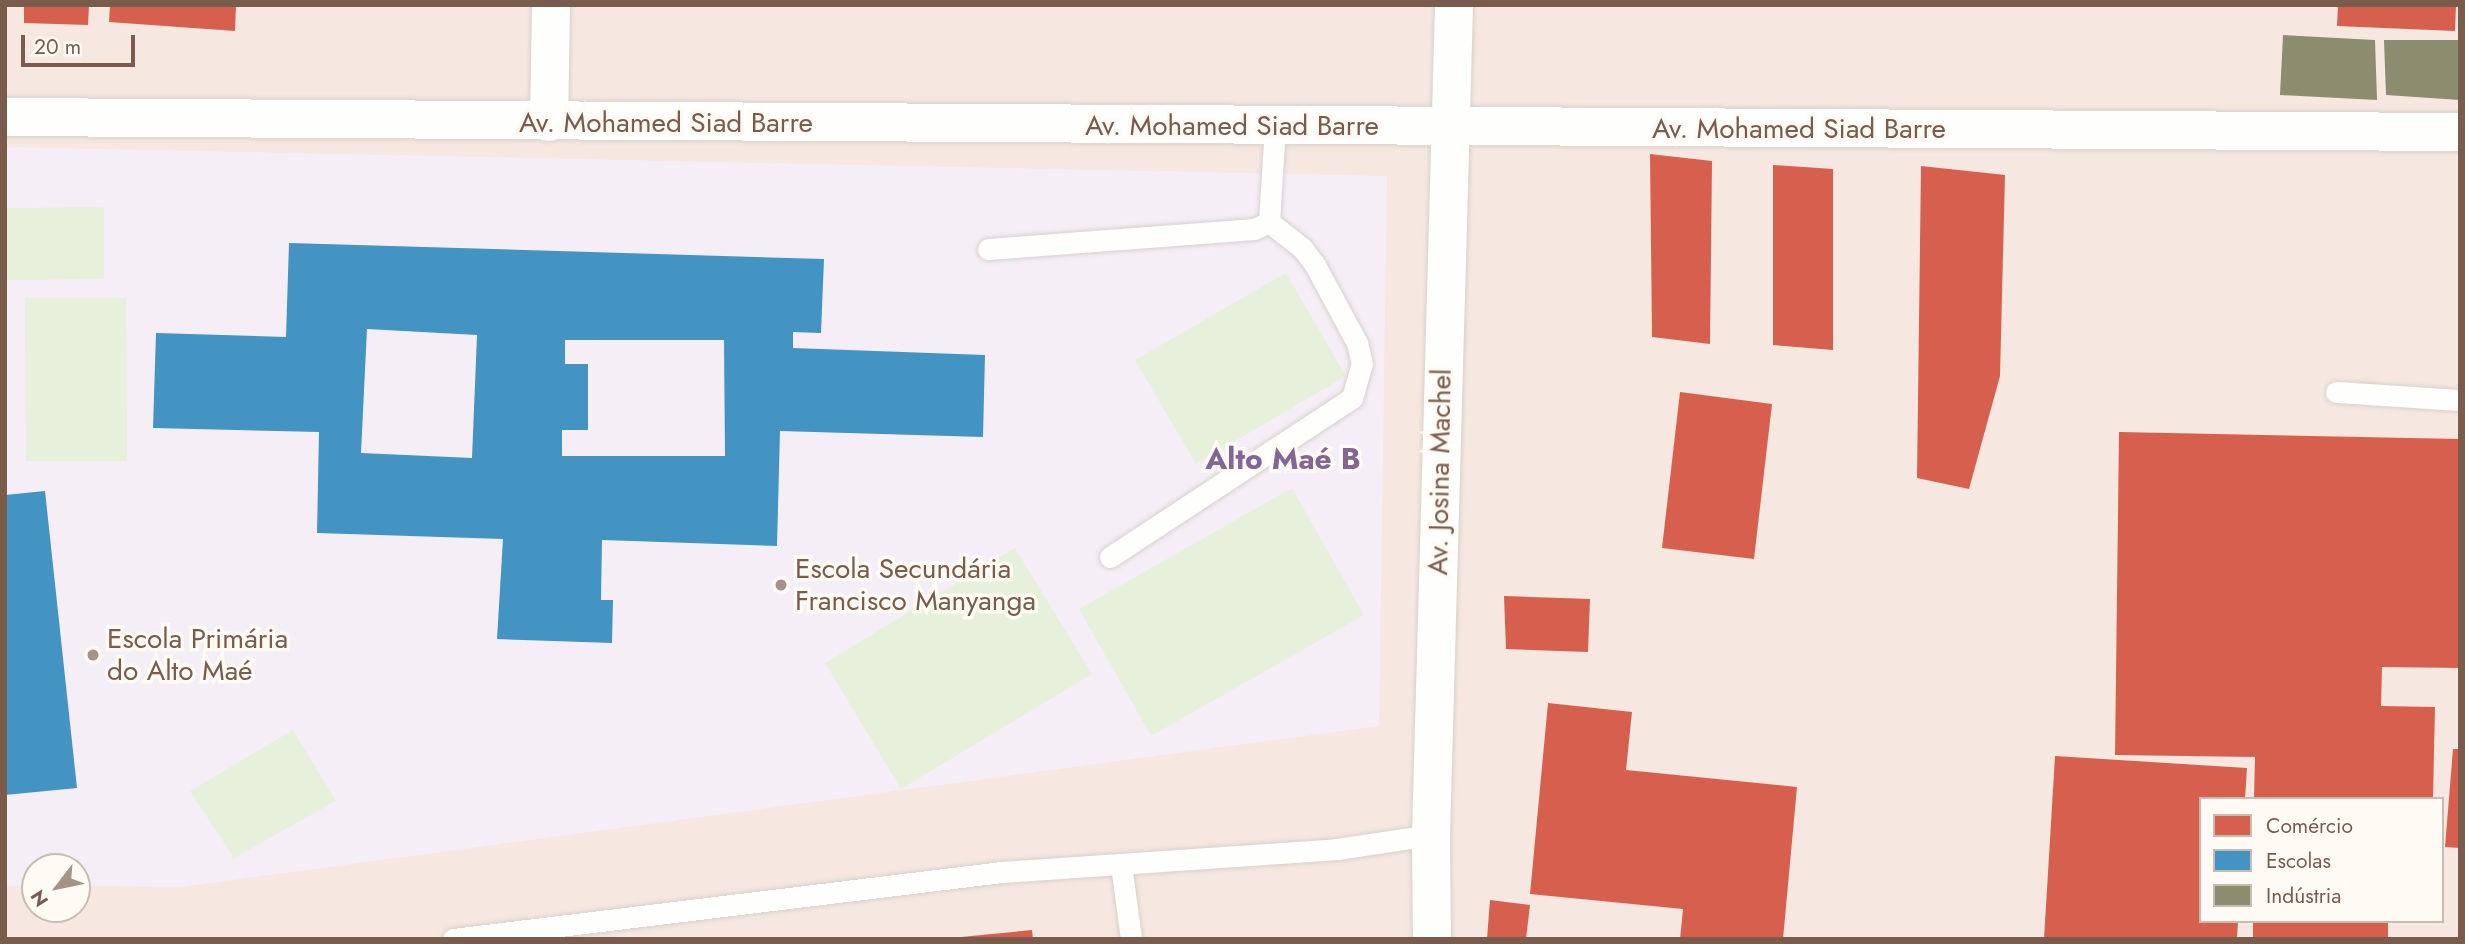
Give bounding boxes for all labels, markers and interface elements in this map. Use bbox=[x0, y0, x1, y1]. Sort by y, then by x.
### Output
scale bar bbox=[24, 21, 138, 65]
text: 20 m bbox=[34, 32, 81, 62]
street label: Av. Mohamed Siad Barre bbox=[519, 106, 813, 140]
street label: Av. Mohamed Siad Barre bbox=[1085, 109, 1379, 143]
street label: Av. Mohamed Siad Barre bbox=[1652, 112, 1946, 146]
street label: Av. Josina Machel bbox=[1421, 368, 1459, 576]
district label: Alto Maé B bbox=[1205, 441, 1361, 477]
place label: Escola Secundária Francisco Manyanga bbox=[795, 552, 1036, 618]
marker: Escola Secundária Francisco Manyanga bbox=[773, 577, 789, 593]
place label: Escola Primária do Alto Maé bbox=[107, 622, 288, 688]
marker: Escola Primária do Alto Maé bbox=[85, 647, 101, 663]
legend bbox=[2199, 797, 2444, 923]
text: Comércio bbox=[2266, 811, 2353, 841]
text: Escolas bbox=[2266, 846, 2331, 876]
north arrow bbox=[21, 853, 91, 923]
text: Indústria bbox=[2266, 881, 2341, 911]
text: N bbox=[24, 885, 55, 912]

